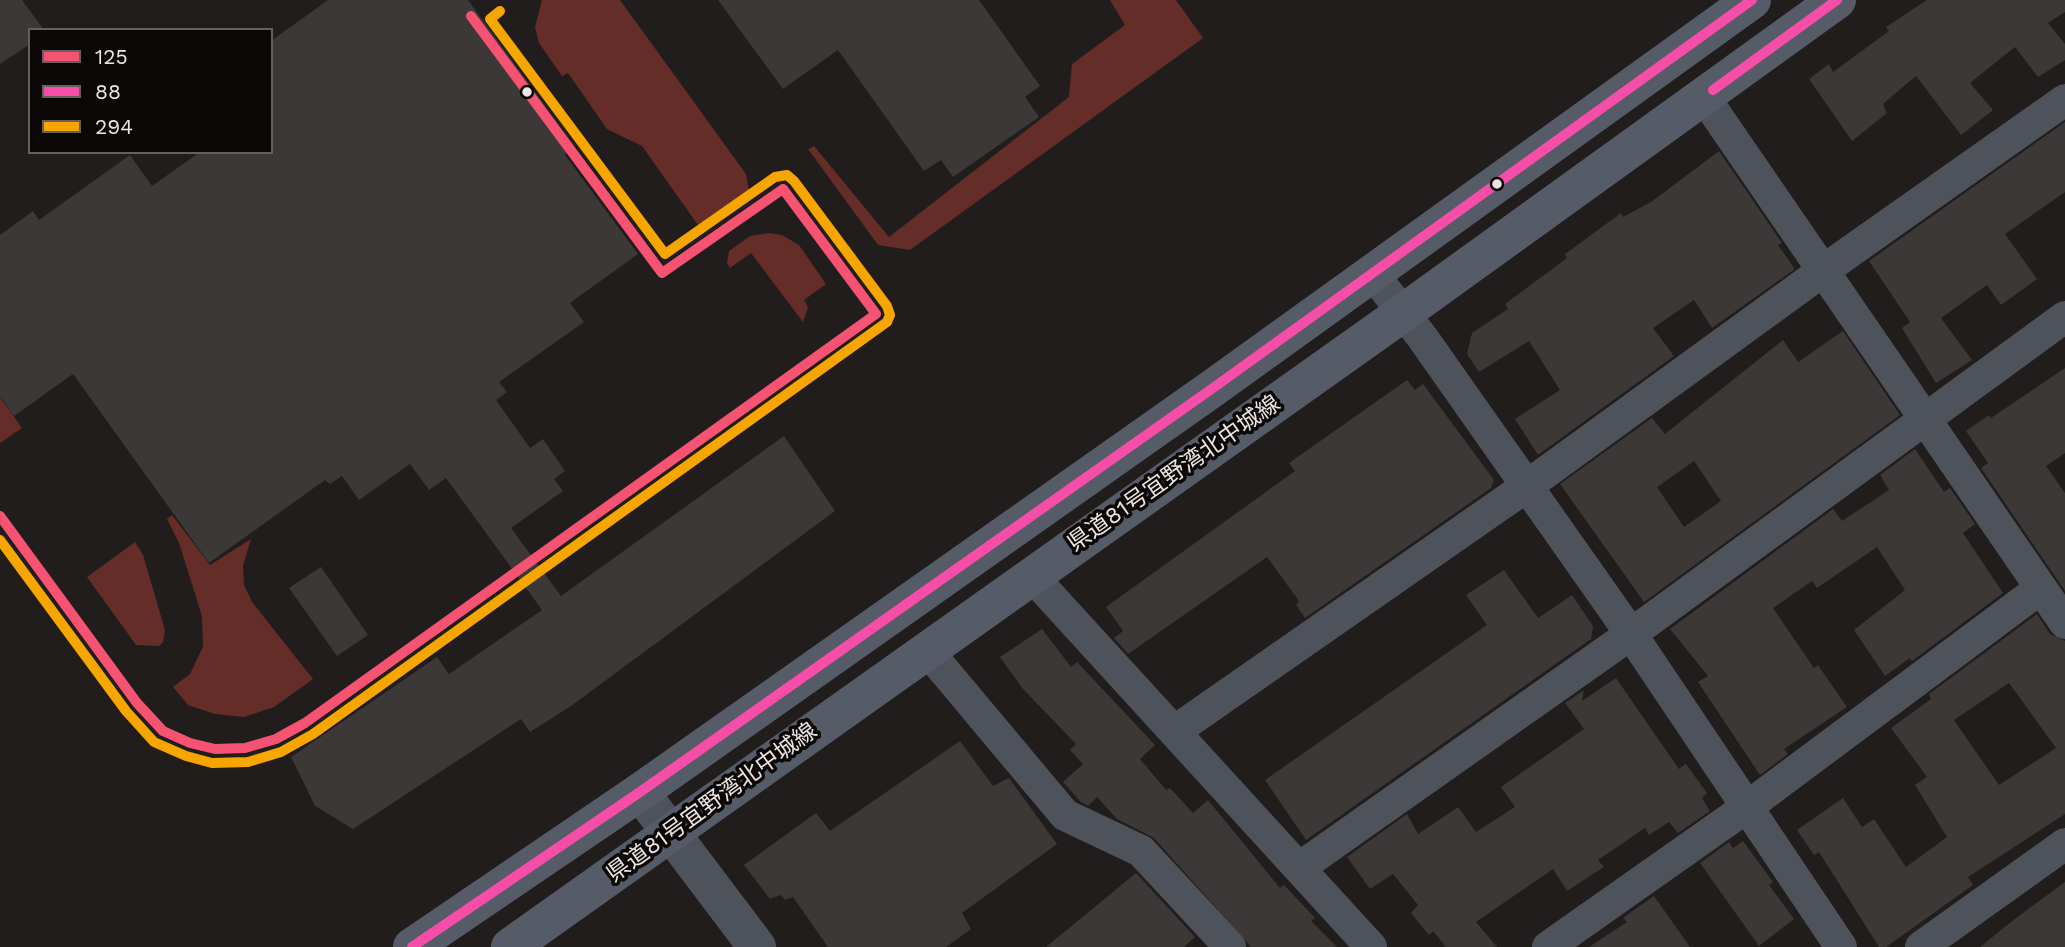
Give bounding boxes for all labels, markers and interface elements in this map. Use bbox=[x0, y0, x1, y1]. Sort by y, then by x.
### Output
legend bbox=[28, 28, 273, 154]
text: 125 bbox=[95, 44, 128, 69]
text: 88 bbox=[95, 79, 121, 104]
unlabelled marker bbox=[520, 85, 534, 99]
text: 294 bbox=[95, 114, 133, 139]
unlabelled marker bbox=[1490, 177, 1504, 191]
street label: 県道81号宜野湾北中城線 bbox=[1062, 390, 1286, 558]
street label: 県道81号宜野湾北中城線 bbox=[601, 717, 823, 889]

